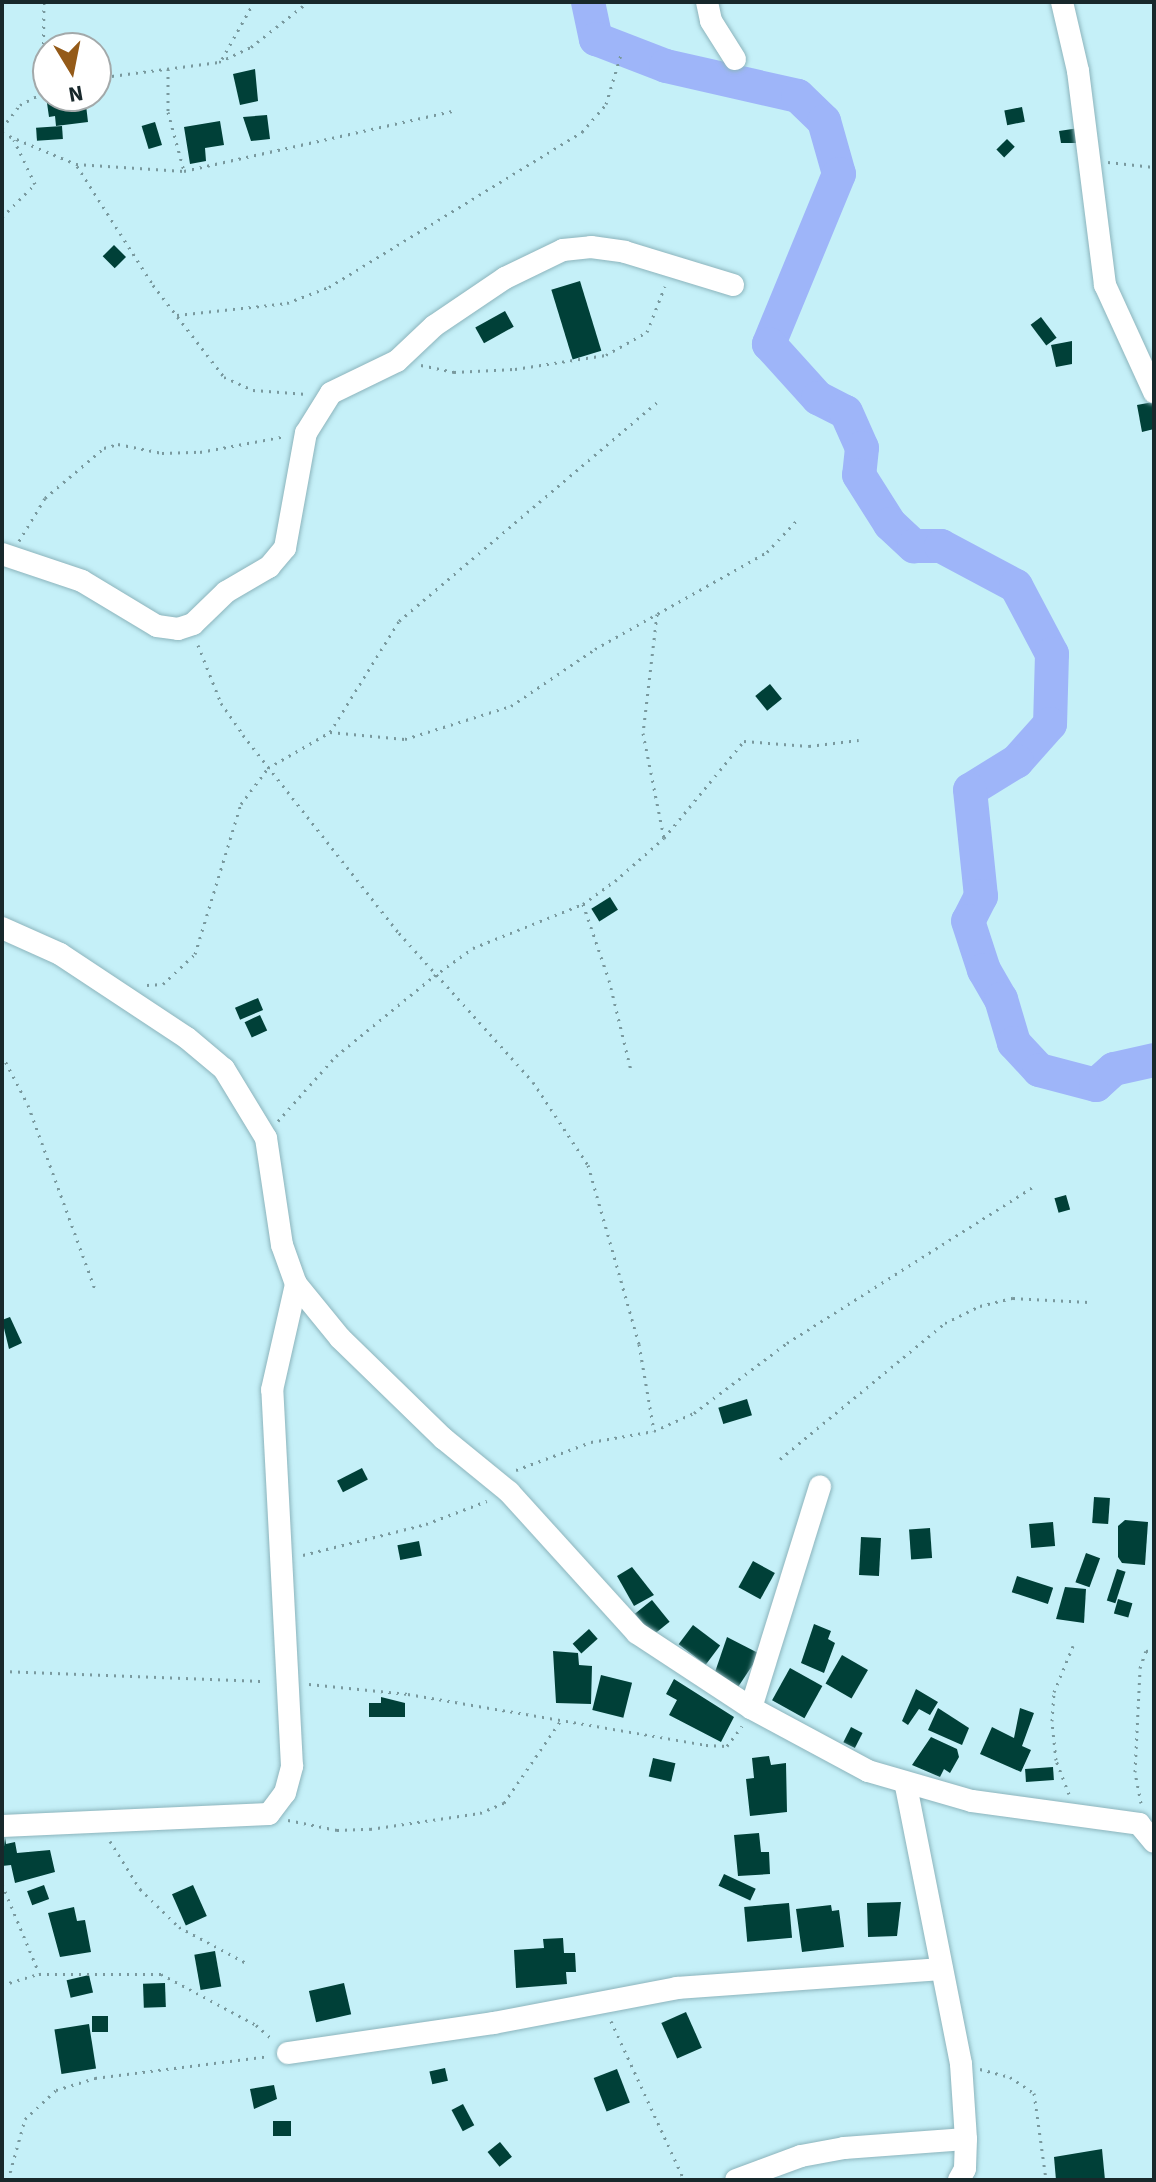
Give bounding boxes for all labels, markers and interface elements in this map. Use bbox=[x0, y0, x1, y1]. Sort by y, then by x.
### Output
north arrow bbox=[32, 32, 112, 112]
text: N bbox=[66, 77, 86, 111]

